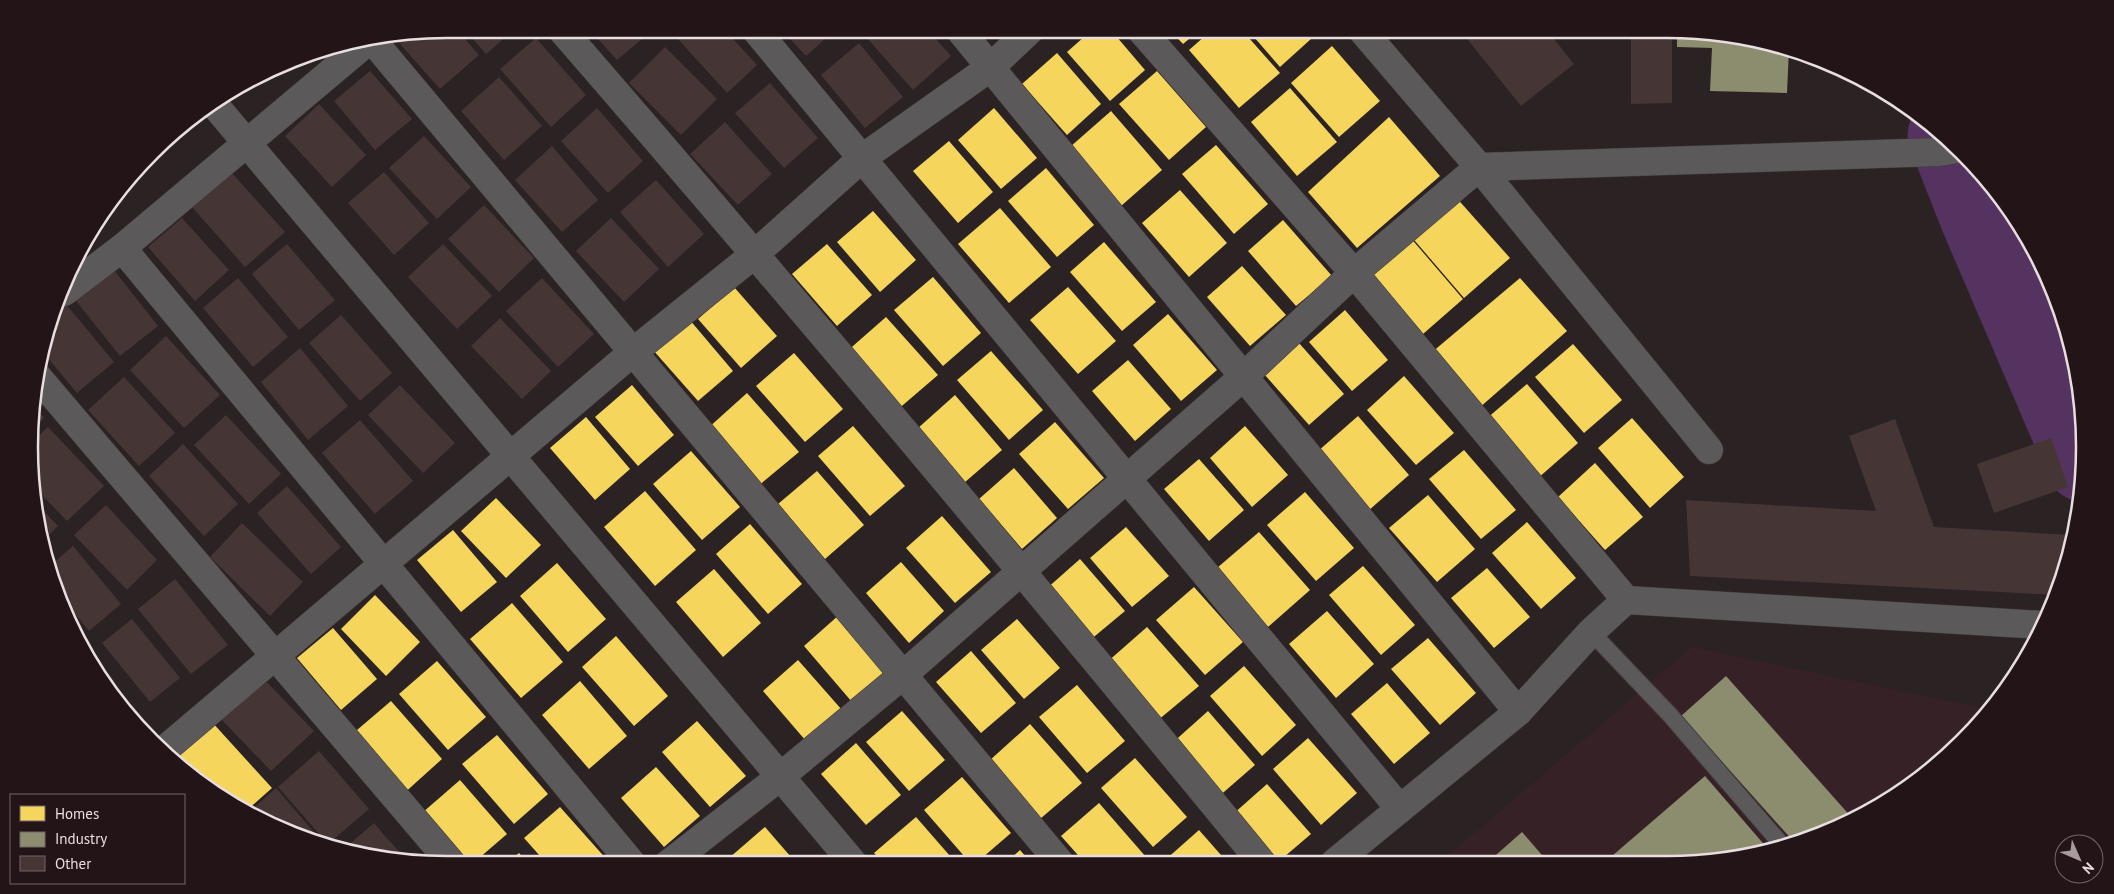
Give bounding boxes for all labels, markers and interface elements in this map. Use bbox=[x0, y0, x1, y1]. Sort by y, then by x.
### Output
legend bbox=[10, 794, 185, 884]
text: Homes bbox=[55, 804, 99, 823]
text: Industry bbox=[55, 829, 107, 848]
north arrow bbox=[2054, 834, 2104, 884]
text: Other bbox=[55, 854, 91, 873]
text: N bbox=[2079, 859, 2098, 878]

